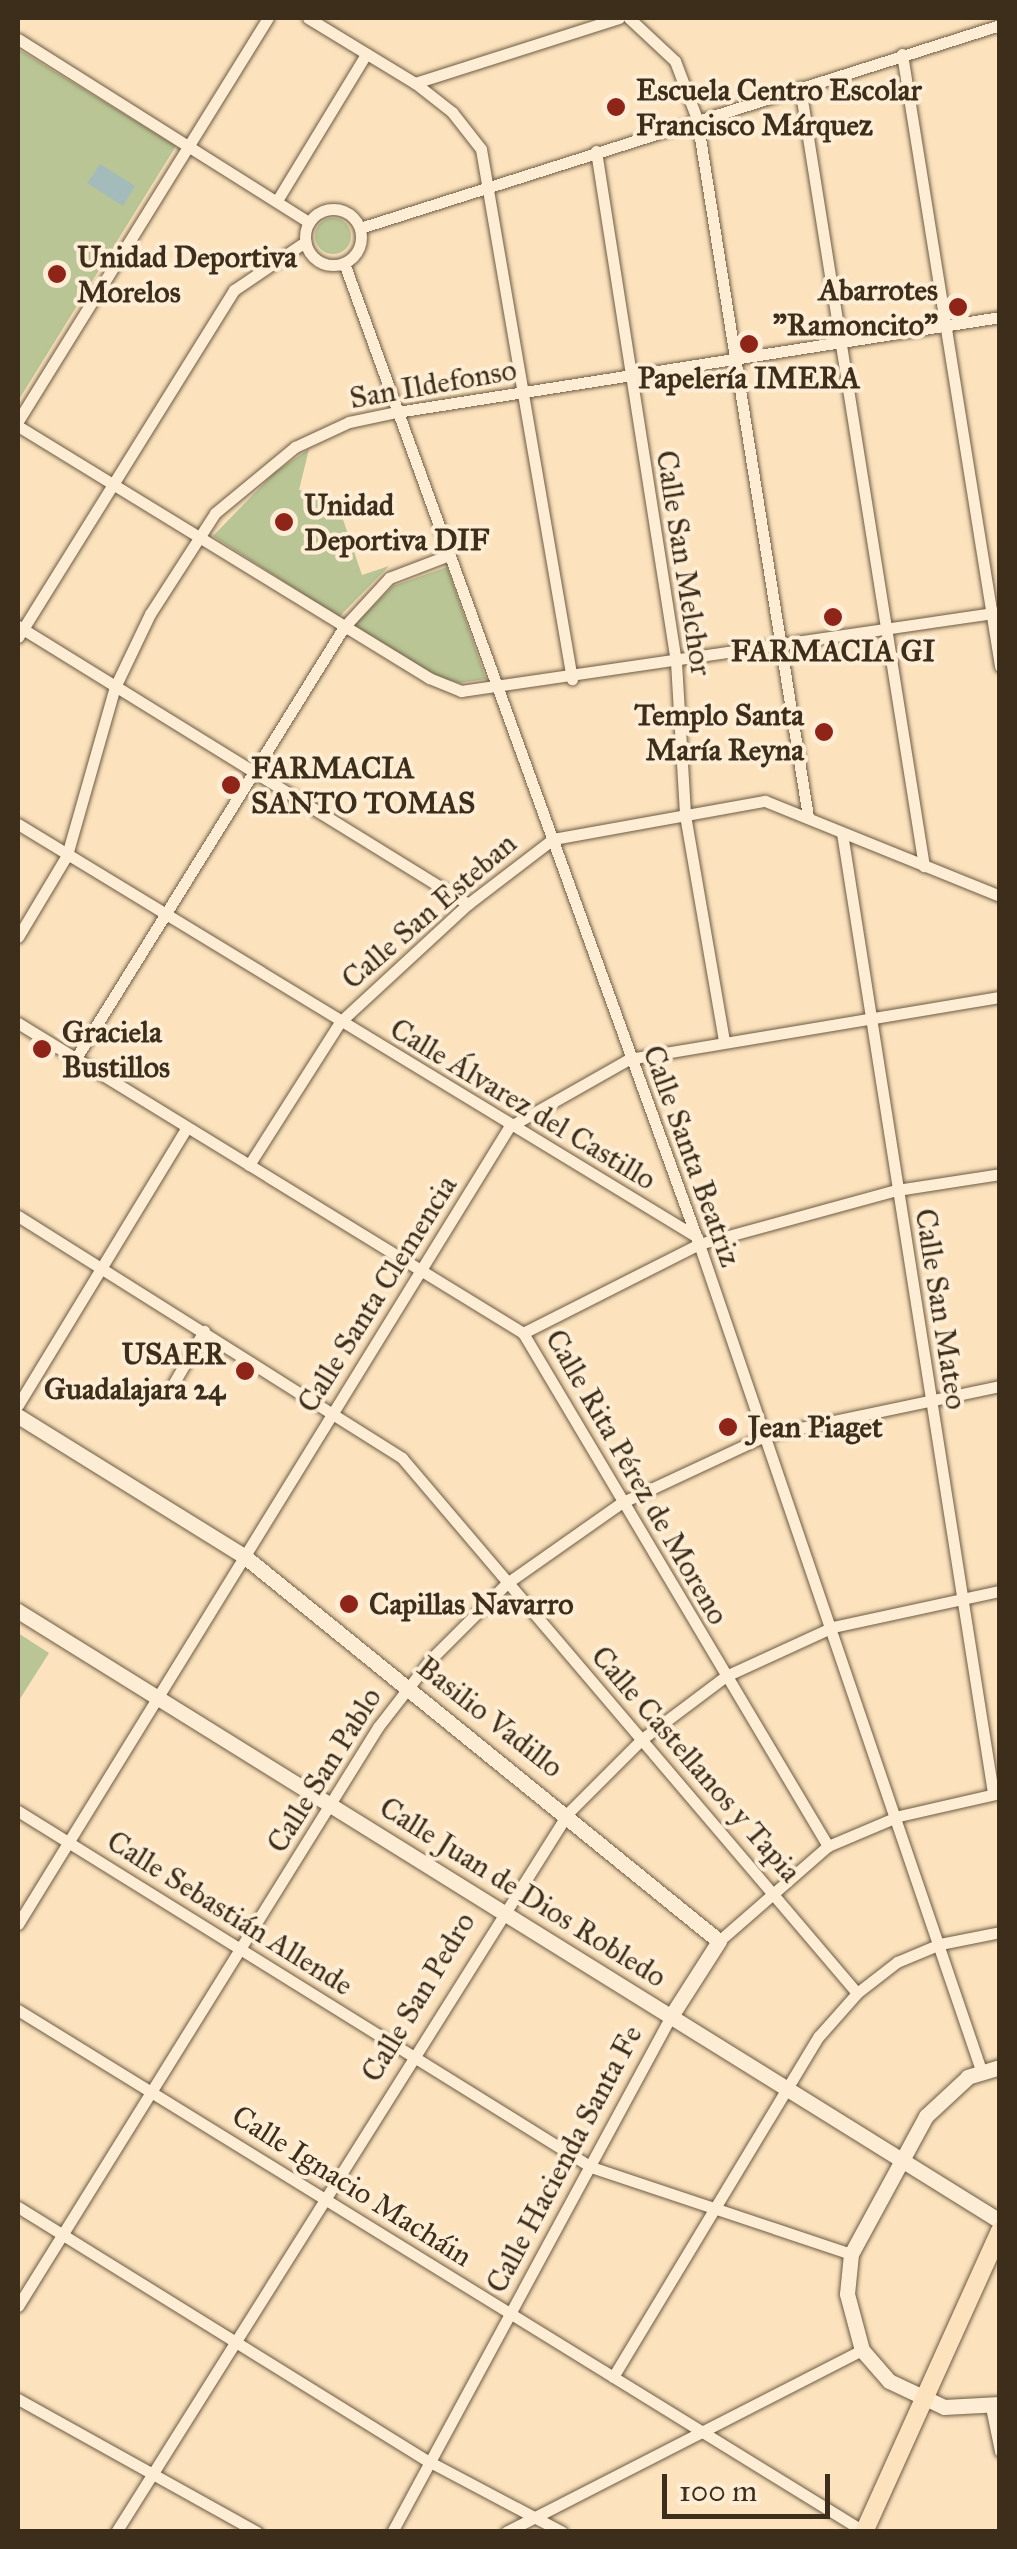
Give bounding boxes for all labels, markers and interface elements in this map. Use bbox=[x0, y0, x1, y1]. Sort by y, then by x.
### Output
place label: Escuela Centro Escolar Francisco Márquez bbox=[636, 72, 922, 142]
marker: Escuela Centro Escolar Francisco Márquez bbox=[605, 96, 627, 118]
place label: Unidad Deportiva Morelos bbox=[77, 239, 297, 310]
marker: Unidad Deportiva Morelos bbox=[46, 263, 68, 285]
place label: Abarrotes "Ramoncito" bbox=[773, 272, 938, 342]
marker: Abarrotes "Ramoncito" bbox=[947, 296, 969, 318]
marker: Papelería IMERA bbox=[738, 333, 760, 355]
street label: San Ildefonso bbox=[347, 352, 519, 416]
place label: Papelería IMERA bbox=[638, 360, 860, 396]
street label: Calle San Melchor bbox=[648, 448, 720, 678]
place label: Unidad Deportiva DIF bbox=[304, 487, 489, 558]
marker: Unidad Deportiva DIF bbox=[273, 511, 295, 533]
marker: FARMACIA GI bbox=[822, 606, 844, 628]
place label: FARMACIA GI bbox=[731, 633, 935, 669]
place label: Templo Santa María Reyna bbox=[634, 697, 804, 768]
marker: Templo Santa María Reyna bbox=[813, 721, 835, 743]
place label: FARMACIA SANTO TOMAS bbox=[251, 750, 475, 820]
marker: FARMACIA SANTO TOMAS bbox=[220, 774, 242, 796]
street label: Calle San Esteban bbox=[334, 825, 524, 997]
street label: Calle Álvarez del Castillo bbox=[384, 1010, 662, 1198]
place label: Graciela Bustillos bbox=[62, 1014, 170, 1084]
marker: Graciela Bustillos bbox=[31, 1038, 53, 1060]
street label: Calle Santa Beatriz bbox=[635, 1040, 749, 1272]
street label: Calle Santa Clemencia bbox=[290, 1169, 464, 1419]
street label: Calle San Mateo bbox=[907, 1206, 975, 1412]
street label: Calle Rita Pérez de Moreno bbox=[538, 1323, 736, 1631]
place label: USAER Guadalajara 24 bbox=[44, 1336, 225, 1406]
marker: USAER Guadalajara 24 bbox=[234, 1360, 256, 1382]
place label: Jean Piaget bbox=[748, 1409, 883, 1445]
marker: Jean Piaget bbox=[717, 1416, 739, 1438]
place label: Capillas Navarro bbox=[369, 1586, 574, 1622]
marker: Capillas Navarro bbox=[338, 1593, 360, 1615]
street label: Calle Castellanos y Tapia bbox=[584, 1639, 808, 1889]
street label: Basilio Vadillo bbox=[410, 1649, 570, 1785]
street label: Calle San Pablo bbox=[259, 1681, 389, 1859]
street label: Calle Juan de Dios Robledo bbox=[373, 1789, 673, 1995]
street label: Calle Sebastián Allende bbox=[100, 1823, 360, 2003]
street label: Calle San Pedro bbox=[353, 1906, 483, 2088]
street label: Calle Hacienda Santa Fe bbox=[478, 2019, 650, 2299]
street label: Calle Ignacio Macháin bbox=[225, 2098, 479, 2274]
scale bar bbox=[667, 2454, 834, 2516]
text: 100 m bbox=[679, 2473, 757, 2509]

